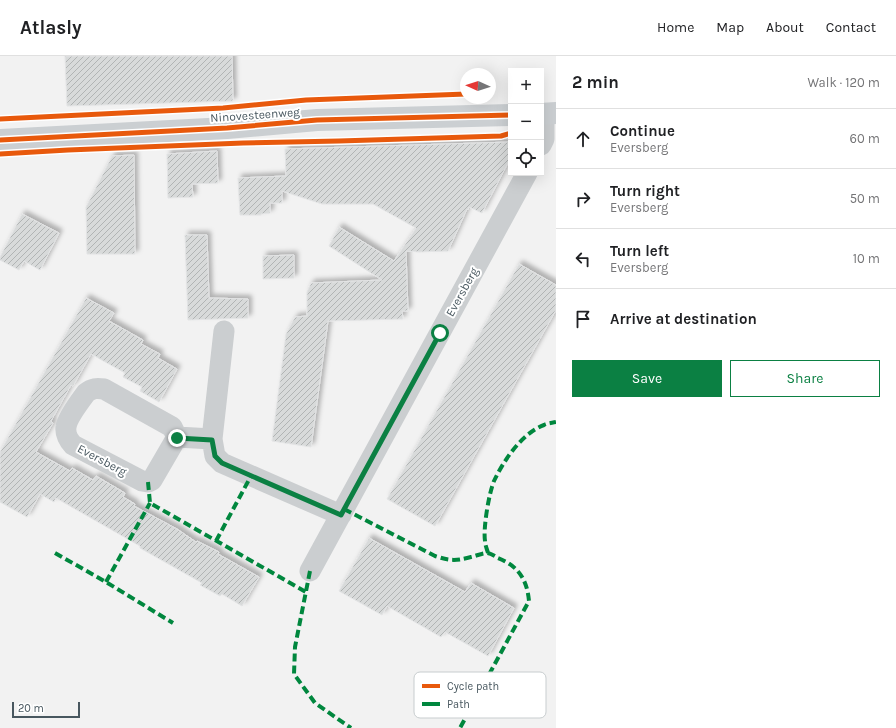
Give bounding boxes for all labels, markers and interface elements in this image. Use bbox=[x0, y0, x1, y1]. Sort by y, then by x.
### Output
text: Atlasly bbox=[20, 17, 82, 39]
text: Home bbox=[657, 19, 694, 36]
text: Map bbox=[716, 19, 744, 36]
text: About bbox=[766, 19, 804, 36]
text: Contact bbox=[826, 19, 876, 36]
north arrow bbox=[460, 68, 496, 104]
map controls bbox=[508, 68, 544, 176]
button: + bbox=[508, 68, 544, 104]
text: 2 min bbox=[572, 72, 619, 92]
text: Walk · 120 m bbox=[807, 75, 880, 90]
button: − bbox=[508, 104, 544, 140]
street label: Ninovesteenweg bbox=[210, 105, 300, 125]
text: Continue bbox=[610, 122, 675, 140]
icon: ahead bbox=[572, 128, 594, 150]
text: 60 m bbox=[850, 131, 880, 146]
button: locate bbox=[508, 140, 544, 176]
text: Eversberg bbox=[610, 140, 668, 155]
text: Turn right bbox=[610, 182, 680, 200]
icon: right bbox=[572, 188, 594, 210]
text: 50 m bbox=[850, 191, 880, 206]
text: Eversberg bbox=[610, 200, 668, 215]
text: Turn left bbox=[610, 242, 669, 260]
icon: left bbox=[572, 248, 594, 270]
text: 10 m bbox=[853, 251, 880, 266]
text: Eversberg bbox=[610, 260, 668, 275]
street label: Eversberg bbox=[443, 265, 481, 319]
icon: arrive bbox=[572, 308, 594, 330]
text: Arrive at destination bbox=[610, 310, 757, 328]
route start bbox=[431, 324, 449, 342]
button: Save bbox=[572, 360, 722, 397]
button: Share bbox=[730, 360, 880, 397]
route end bbox=[168, 429, 186, 447]
street label: Eversberg bbox=[75, 441, 129, 479]
legend bbox=[414, 672, 546, 718]
text: Cycle path bbox=[447, 680, 499, 693]
text: Path bbox=[447, 698, 470, 711]
scale bar bbox=[12, 700, 80, 719]
text: 20 m bbox=[18, 702, 44, 715]

